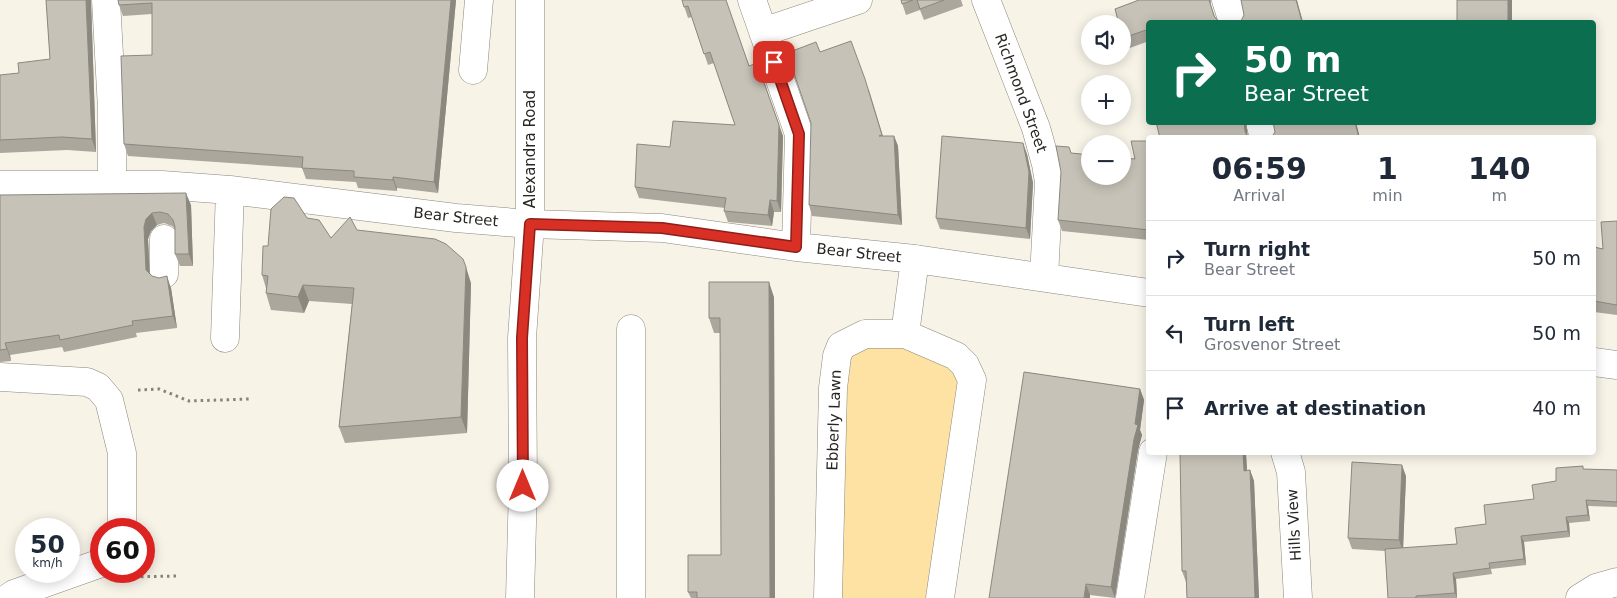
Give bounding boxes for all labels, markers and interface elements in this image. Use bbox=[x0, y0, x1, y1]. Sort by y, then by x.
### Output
map controls bbox=[1081, 15, 1131, 185]
button: sound bbox=[1081, 15, 1131, 65]
street label: Richmond Street bbox=[991, 31, 1051, 155]
icon: right bbox=[1161, 40, 1226, 105]
text: 50 m bbox=[1244, 40, 1341, 80]
pin bbox=[753, 41, 795, 83]
icon: arrive bbox=[760, 48, 788, 76]
button: + bbox=[1081, 75, 1131, 125]
text: Bear Street bbox=[1244, 81, 1369, 106]
street label: Alexandra Road bbox=[521, 90, 539, 208]
button: − bbox=[1081, 135, 1131, 185]
text: 06:59 bbox=[1211, 151, 1307, 186]
text: 1 bbox=[1377, 151, 1398, 186]
text: 140 bbox=[1468, 151, 1531, 186]
text: Arrival bbox=[1233, 186, 1285, 205]
text: min bbox=[1372, 186, 1403, 205]
text: m bbox=[1491, 186, 1507, 205]
street label: Bear Street bbox=[413, 204, 499, 230]
text: Turn right bbox=[1204, 238, 1310, 260]
street label: Bear Street bbox=[816, 240, 902, 266]
icon: right bbox=[1161, 244, 1189, 272]
text: 50 m bbox=[1532, 247, 1581, 269]
text: Bear Street bbox=[1204, 260, 1295, 279]
text: Turn left bbox=[1204, 313, 1295, 335]
icon: left bbox=[1161, 319, 1189, 347]
text: 50 m bbox=[1532, 322, 1581, 344]
text: Grosvenor Street bbox=[1204, 335, 1340, 354]
street label: Ebberly Lawn bbox=[823, 369, 845, 471]
icon: arrive bbox=[1161, 394, 1189, 422]
text: Arrive at destination bbox=[1204, 397, 1426, 419]
text: 40 m bbox=[1532, 397, 1581, 419]
position arrow bbox=[496, 459, 548, 511]
street label: Hills View bbox=[1283, 489, 1305, 561]
speed limit sign: 60 bbox=[90, 518, 155, 583]
text: 50 bbox=[30, 530, 65, 559]
text: km/h bbox=[32, 556, 63, 570]

